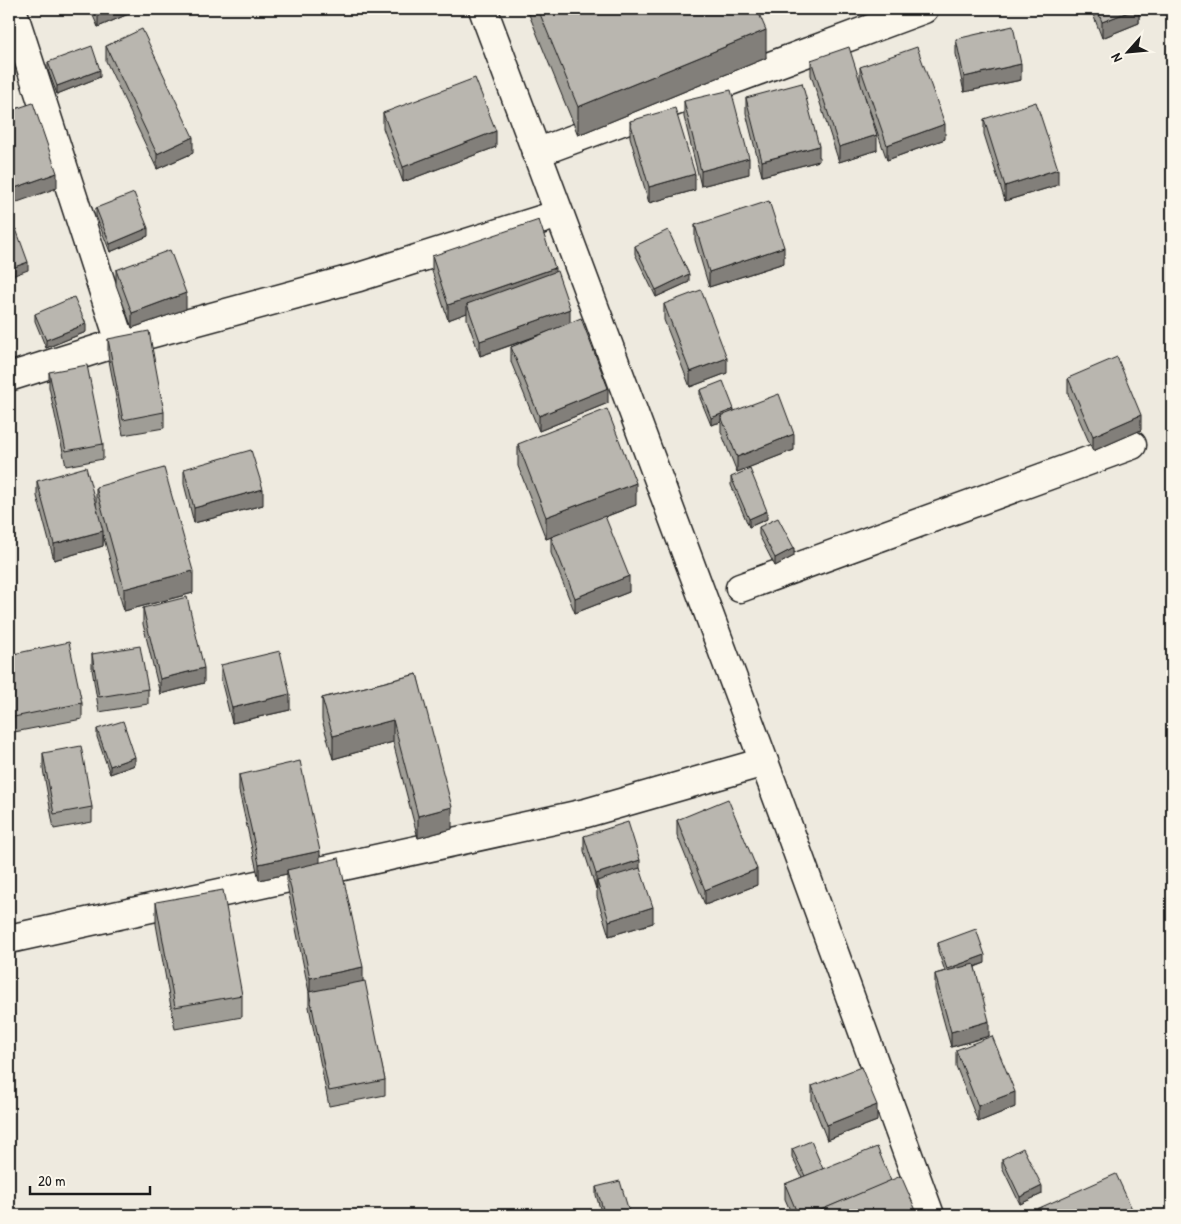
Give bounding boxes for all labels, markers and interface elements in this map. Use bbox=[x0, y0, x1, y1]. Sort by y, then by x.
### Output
north arrow bbox=[1104, 28, 1154, 78]
text: N bbox=[1106, 50, 1126, 66]
scale bar bbox=[30, 1164, 150, 1196]
text: 20 m bbox=[38, 1170, 65, 1191]

